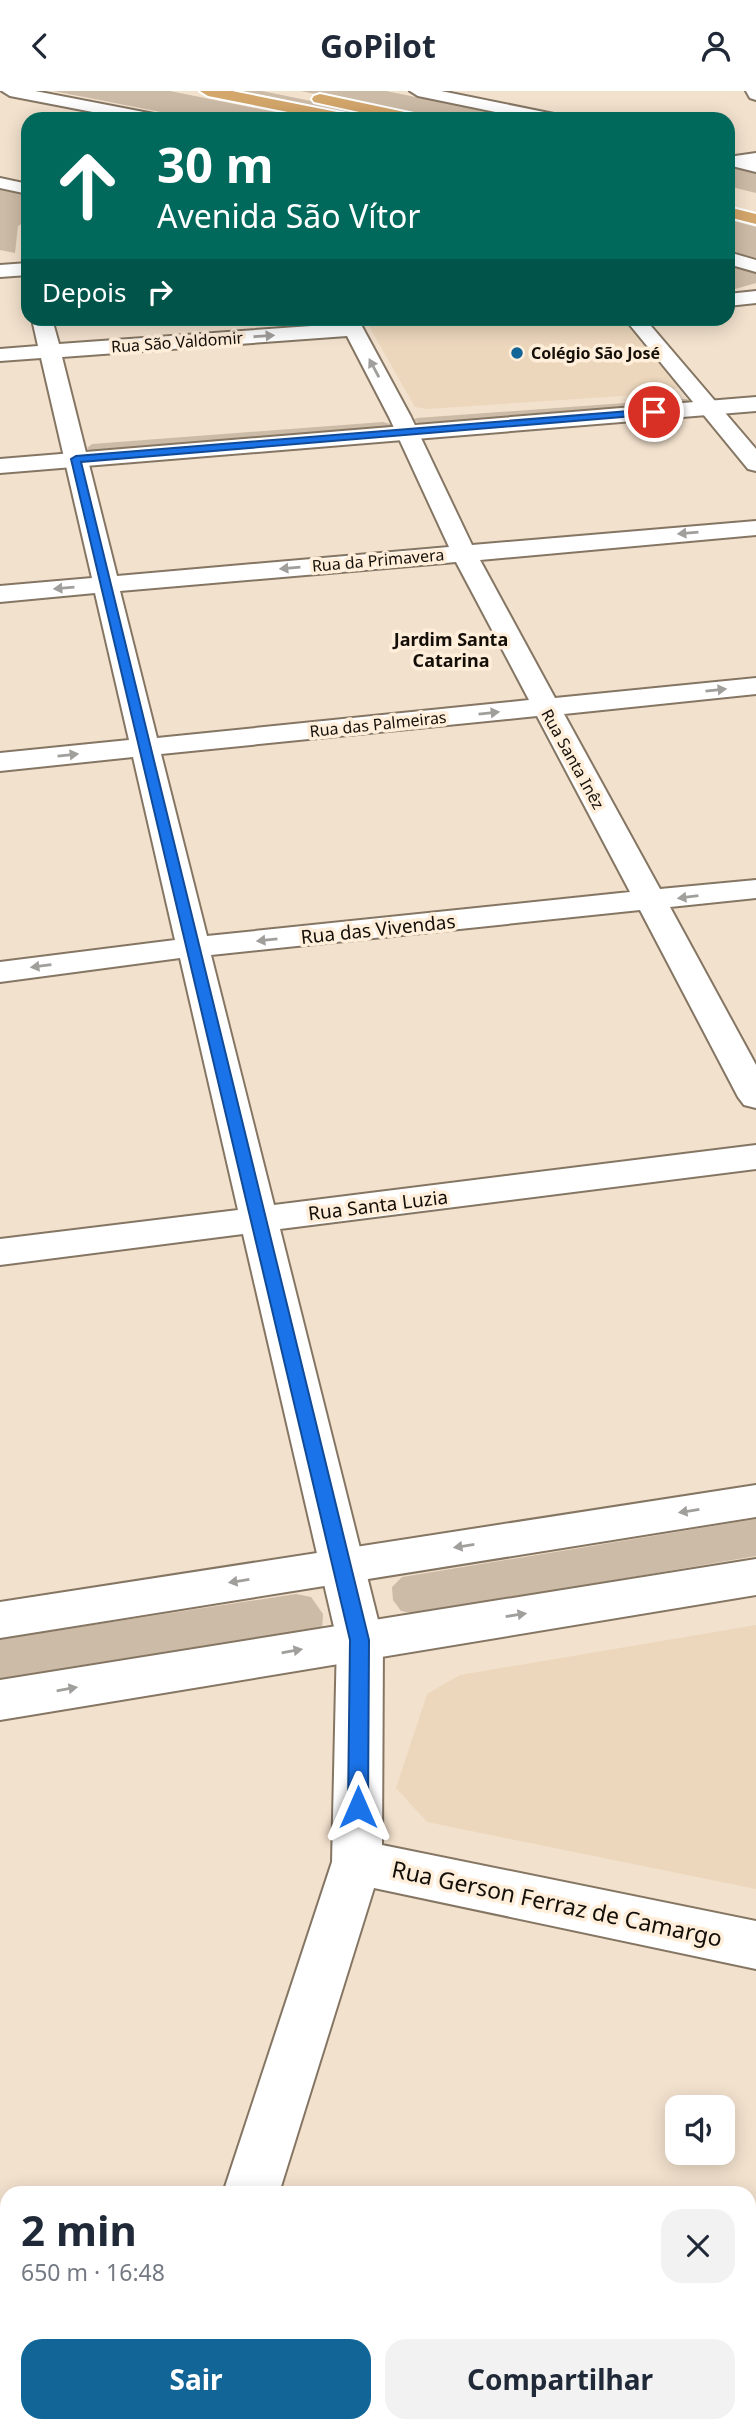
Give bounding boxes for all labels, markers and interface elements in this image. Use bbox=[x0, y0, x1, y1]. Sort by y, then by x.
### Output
text: GoPilot bbox=[320, 24, 436, 67]
icon: back bbox=[21, 27, 59, 65]
icon: person bbox=[697, 27, 735, 65]
text: 30 m bbox=[157, 131, 274, 197]
icon: ahead bbox=[42, 140, 133, 231]
text: Avenida São Vítor bbox=[157, 194, 421, 237]
icon: right bbox=[141, 273, 179, 311]
text: Depois bbox=[42, 274, 127, 310]
street label: Rua São Valdomir bbox=[110, 326, 244, 358]
one-way arrow bbox=[253, 330, 275, 341]
place label: Colégio São José bbox=[531, 342, 660, 364]
marker: Colégio São José bbox=[509, 345, 525, 361]
one-way arrow bbox=[368, 358, 380, 378]
pin bbox=[624, 382, 684, 442]
icon: arrive bbox=[635, 393, 673, 431]
one-way arrow bbox=[677, 528, 699, 539]
street label: Rua da Primavera bbox=[311, 543, 445, 577]
one-way arrow bbox=[279, 562, 301, 573]
one-way arrow bbox=[53, 583, 75, 594]
district label: Jardim Santa Catarina bbox=[392, 627, 508, 672]
one-way arrow bbox=[705, 685, 727, 696]
street label: Rua Santa Inêz bbox=[536, 705, 610, 813]
street label: Rua das Palmeiras bbox=[309, 706, 447, 742]
one-way arrow bbox=[479, 707, 501, 718]
one-way arrow bbox=[57, 749, 79, 760]
one-way arrow bbox=[677, 892, 699, 903]
street label: Rua das Vivendas bbox=[299, 908, 457, 950]
one-way arrow bbox=[256, 934, 278, 945]
one-way arrow bbox=[30, 961, 52, 972]
street label: Rua Santa Luzia bbox=[307, 1184, 449, 1226]
one-way arrow bbox=[677, 1506, 699, 1517]
one-way arrow bbox=[453, 1541, 475, 1552]
one-way arrow bbox=[228, 1576, 250, 1587]
one-way arrow bbox=[505, 1609, 527, 1620]
one-way arrow bbox=[281, 1645, 303, 1656]
one-way arrow bbox=[56, 1683, 78, 1694]
position arrow bbox=[321, 1770, 395, 1844]
street label: Rua Gerson Ferraz de Camargo bbox=[389, 1852, 725, 1954]
map controls bbox=[665, 2095, 735, 2165]
button: sound bbox=[665, 2095, 735, 2165]
text: 2 min bbox=[21, 2201, 137, 2258]
button: close bbox=[661, 2209, 735, 2283]
text: 650 m · 16:48 bbox=[21, 2256, 165, 2288]
button: Sair bbox=[21, 2339, 371, 2419]
button: Compartilhar bbox=[385, 2339, 735, 2419]

